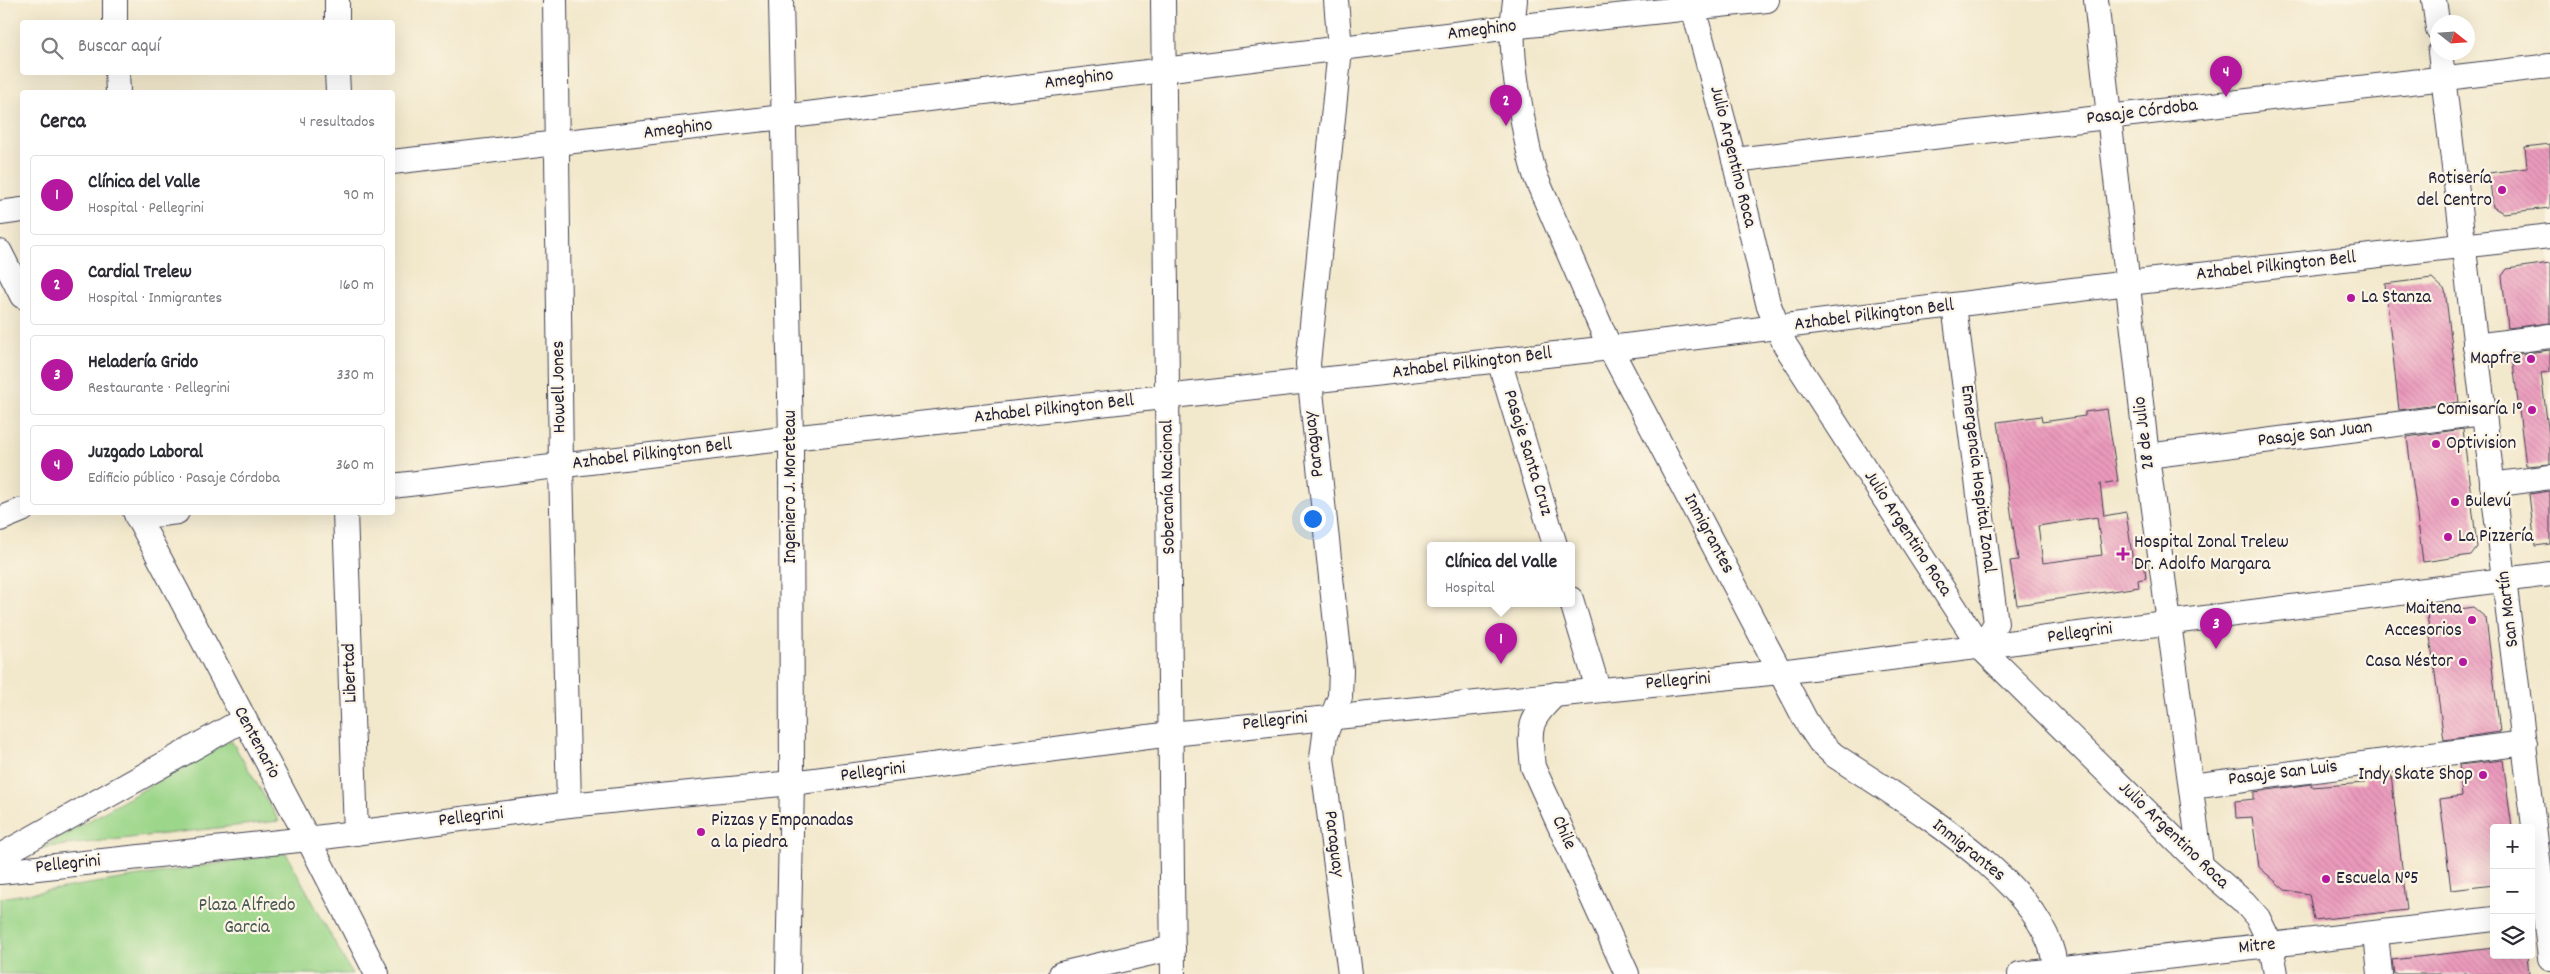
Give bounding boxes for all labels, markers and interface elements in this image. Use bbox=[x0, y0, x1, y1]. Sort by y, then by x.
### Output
street label: Ameghino bbox=[1446, 13, 1518, 49]
north arrow bbox=[2430, 15, 2475, 60]
search box bbox=[20, 20, 395, 75]
icon: search bbox=[38, 34, 66, 62]
text: Buscar aquí bbox=[78, 34, 160, 61]
pin: 4 bbox=[2210, 56, 2242, 97]
street label: Ameghino bbox=[1043, 62, 1115, 98]
street label: Julio Argentino Roca bbox=[1701, 83, 1763, 232]
pin: 2 bbox=[1490, 85, 1522, 126]
street label: Pasaje Córdoba bbox=[2085, 93, 2200, 133]
text: Cerca bbox=[40, 108, 86, 138]
text: 4 resultados bbox=[300, 111, 375, 134]
street label: Ameghino bbox=[642, 112, 714, 148]
place label: Rotisería del Centro bbox=[2417, 166, 2493, 215]
text: Clínica del Valle bbox=[88, 170, 200, 197]
text: 1 bbox=[55, 184, 59, 207]
text: 90 m bbox=[343, 184, 374, 207]
marker: Rotisería del Centro bbox=[2496, 184, 2508, 196]
text: Hospital · Pellegrini bbox=[88, 197, 204, 220]
street label: Azhabel Pilkington Bell bbox=[2195, 245, 2358, 289]
text: Cardial Trelew bbox=[88, 260, 192, 287]
text: 2 bbox=[54, 274, 61, 297]
text: 160 m bbox=[339, 274, 374, 297]
place label: La Stanza bbox=[2361, 285, 2432, 312]
text: Hospital · Inmigrantes bbox=[88, 287, 222, 310]
marker: La Stanza bbox=[2345, 292, 2357, 304]
street label: Azhabel Pilkington Bell bbox=[1793, 293, 1956, 339]
street label: Howell Jones bbox=[546, 340, 574, 434]
street label: Azhabel Pilkington Bell bbox=[1391, 341, 1554, 387]
place label: Mapfre bbox=[2470, 346, 2521, 373]
text: Heladería Grido bbox=[88, 350, 198, 377]
marker: Mapfre bbox=[2525, 353, 2537, 365]
text: 3 bbox=[53, 364, 61, 387]
text: 330 m bbox=[336, 364, 374, 387]
text: Restaurante · Pellegrini bbox=[88, 377, 230, 400]
street label: Emergencia Hospital Zonal bbox=[1952, 383, 2002, 575]
street label: Pasaje Santa Cruz bbox=[1495, 387, 1559, 519]
street label: Azhabel Pilkington Bell bbox=[973, 388, 1136, 432]
street label: 28 de Julio bbox=[2127, 395, 2163, 471]
place label: Comisaría 1° bbox=[2437, 397, 2522, 424]
marker: Comisaría 1° bbox=[2526, 404, 2538, 416]
street label: Paraguay bbox=[1298, 409, 1332, 479]
street label: Ingeniero J. Moreteau bbox=[778, 410, 805, 564]
street label: Pasaje San Juan bbox=[2256, 415, 2374, 455]
street label: Soberanía Nacional bbox=[1154, 419, 1184, 555]
place label: Optivision bbox=[2446, 431, 2516, 458]
street label: Azhabel Pilkington Bell bbox=[571, 432, 734, 478]
marker: Optivision bbox=[2430, 438, 2442, 450]
text: Juzgado Laboral bbox=[88, 440, 203, 467]
text: 4 bbox=[54, 454, 60, 477]
text: 360 m bbox=[336, 454, 374, 477]
street label: Julio Argentino Roca bbox=[1856, 466, 1958, 603]
text: Edificio público · Pasaje Córdoba bbox=[88, 467, 280, 490]
street label: Inmigrantes bbox=[1676, 489, 1740, 579]
place label: Bulevú bbox=[2465, 489, 2511, 516]
marker: Bulevú bbox=[2449, 496, 2461, 508]
your location bbox=[1300, 506, 1326, 532]
place label: La Pizzería bbox=[2458, 524, 2534, 551]
place label: Hospital Zonal Trelew Dr. Adolfo Margara bbox=[2134, 530, 2289, 579]
marker: La Pizzería bbox=[2442, 531, 2454, 543]
popup bbox=[1427, 542, 1575, 607]
marker: Hospital Zonal Trelew Dr. Adolfo Margara bbox=[2116, 547, 2130, 561]
text: Clínica del Valle bbox=[1445, 550, 1557, 577]
street label: San Martín bbox=[2491, 569, 2527, 649]
text: Hospital bbox=[1445, 577, 1494, 600]
place label: Maitena Accesorios bbox=[2385, 596, 2463, 645]
pin: 3 bbox=[2200, 608, 2232, 649]
marker: Maitena Accesorios bbox=[2466, 614, 2478, 626]
street label: Pellegrini bbox=[2046, 616, 2115, 652]
pin: 1 bbox=[1485, 623, 1517, 664]
street label: Libertad bbox=[336, 643, 366, 703]
place label: Casa Néstor bbox=[2365, 649, 2453, 676]
marker: Casa Néstor bbox=[2457, 656, 2469, 668]
street label: Pellegrini bbox=[1644, 666, 1712, 698]
street label: Centenario bbox=[226, 702, 286, 784]
street label: Pellegrini bbox=[1241, 705, 1309, 739]
street label: Pasaje San Luis bbox=[2227, 754, 2339, 794]
street label: Pellegrini bbox=[839, 756, 908, 790]
place label: Indy Skate Shop bbox=[2358, 762, 2473, 789]
marker: Indy Skate Shop bbox=[2477, 769, 2489, 781]
street label: Julio Argentino Roca bbox=[2111, 776, 2235, 897]
street label: Pellegrini bbox=[437, 801, 506, 835]
place label: Pizzas y Empanadas a la piedra bbox=[711, 808, 854, 857]
street label: Paraguay bbox=[1316, 809, 1350, 879]
street label: Chile bbox=[1544, 812, 1582, 854]
street label: Inmigrantes bbox=[1925, 813, 2011, 889]
map controls bbox=[2490, 824, 2535, 959]
button: + bbox=[2490, 824, 2535, 869]
marker: Pizzas y Empanadas a la piedra bbox=[695, 826, 707, 838]
street label: Pellegrini bbox=[34, 848, 102, 882]
place label: Escuela N°5 bbox=[2336, 866, 2419, 893]
button: − bbox=[2490, 869, 2535, 914]
marker: Escuela N°5 bbox=[2320, 873, 2332, 885]
park label: Plaza Alfredo Garcia bbox=[199, 893, 295, 942]
button: layers bbox=[2490, 914, 2535, 959]
street label: Mitre bbox=[2237, 932, 2277, 962]

